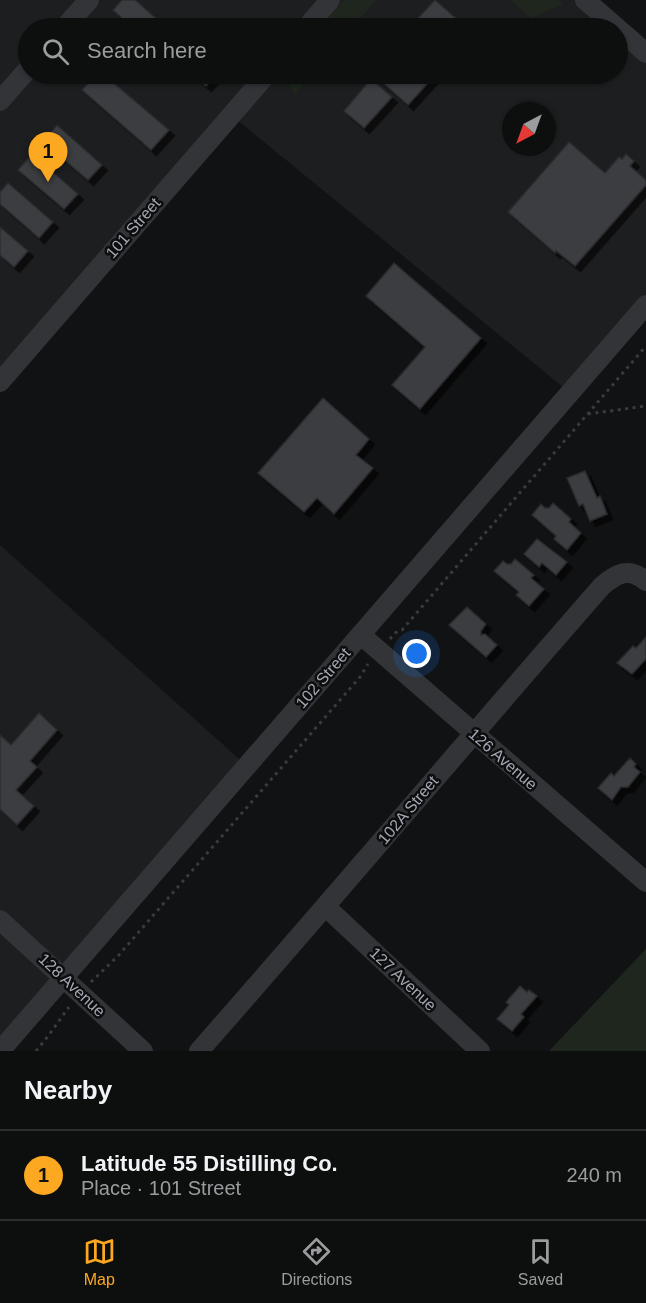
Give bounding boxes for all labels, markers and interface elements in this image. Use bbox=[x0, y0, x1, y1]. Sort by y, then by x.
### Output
search box bbox=[18, 18, 628, 84]
icon: search bbox=[39, 35, 72, 68]
text: Search here bbox=[87, 38, 207, 63]
north arrow bbox=[502, 102, 556, 156]
pin: 1 bbox=[28, 132, 68, 182]
street label: 101 Street bbox=[102, 194, 164, 261]
your location bbox=[402, 639, 431, 668]
street label: 102 Street bbox=[292, 644, 354, 711]
street label: 126 Avenue bbox=[466, 725, 540, 793]
street label: 102A Street bbox=[375, 772, 442, 847]
street label: 127 Avenue bbox=[366, 944, 440, 1014]
street label: 128 Avenue bbox=[35, 950, 109, 1020]
text: Nearby bbox=[24, 1075, 112, 1105]
text: Latitude 55 Distilling Co. bbox=[81, 1151, 338, 1176]
text: 1 bbox=[38, 1164, 49, 1186]
text: 240 m bbox=[566, 1164, 622, 1186]
text: Place · 101 Street bbox=[81, 1177, 241, 1199]
tab: Map bbox=[83, 1235, 116, 1289]
tab: Directions bbox=[281, 1235, 352, 1289]
tab: Saved bbox=[518, 1235, 563, 1289]

